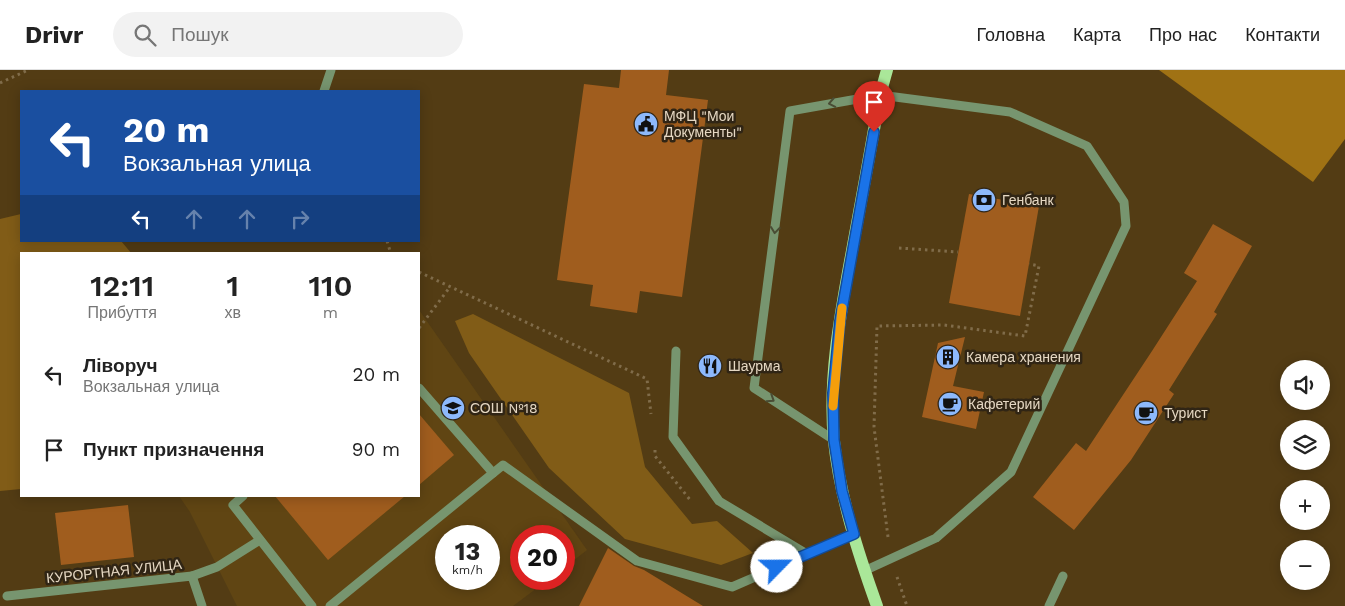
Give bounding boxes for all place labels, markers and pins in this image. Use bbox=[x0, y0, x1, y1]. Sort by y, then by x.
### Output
pin bbox=[853, 81, 895, 132]
place label: МФЦ "Мои Документы" bbox=[664, 108, 742, 140]
public building icon: МФЦ "Мои Документы" bbox=[633, 111, 659, 137]
bank icon: Генбанк bbox=[971, 187, 997, 213]
place label: Генбанк bbox=[1002, 192, 1054, 208]
building icon: Камера хранения bbox=[935, 344, 961, 370]
place label: Камера хранения bbox=[966, 349, 1081, 365]
restaurant icon: Шаурма bbox=[697, 353, 723, 379]
place label: Шаурма bbox=[728, 358, 781, 374]
cafe icon: Кафетерий bbox=[937, 391, 963, 417]
school or university icon: СОШ №18 bbox=[440, 395, 466, 421]
place label: Кафетерий bbox=[968, 396, 1040, 412]
place label: СОШ №18 bbox=[470, 400, 538, 416]
cafe icon: Турист bbox=[1133, 400, 1159, 426]
place label: Турист bbox=[1164, 405, 1208, 421]

